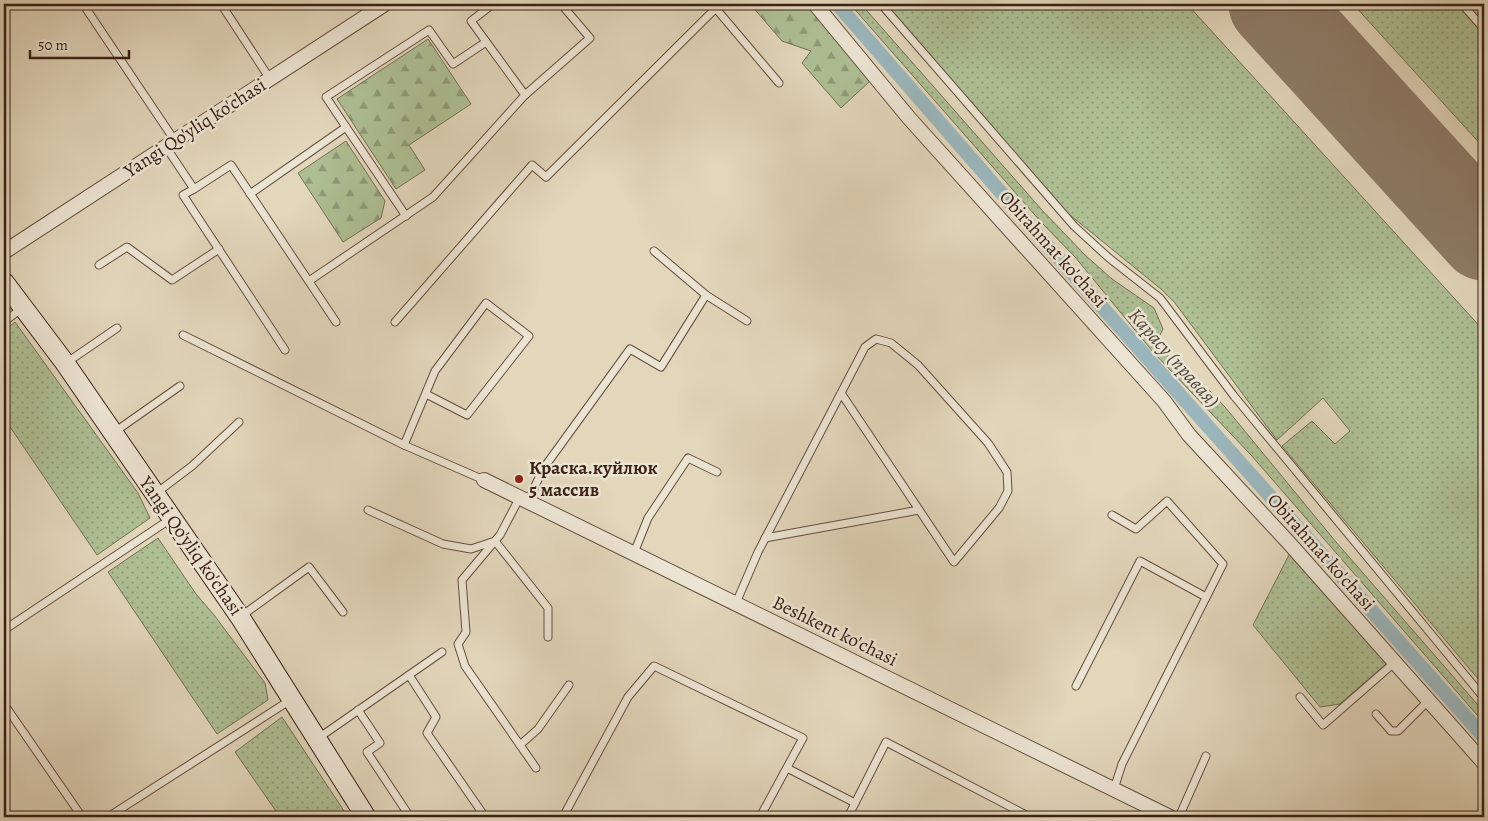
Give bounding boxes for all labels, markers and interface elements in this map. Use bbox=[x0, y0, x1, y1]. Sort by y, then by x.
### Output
scale bar bbox=[30, 28, 129, 60]
text: 50 m bbox=[38, 35, 68, 55]
street label: Yangi Qo'yliq ko'chasi bbox=[118, 72, 271, 184]
street label: Obirahmat ko'chasi bbox=[993, 185, 1113, 313]
water label: Карасу (правая) bbox=[1122, 302, 1226, 414]
place label: Краска.куйлюк 5 массив bbox=[529, 455, 658, 503]
street label: Yangi Qo'yliq ko'chasi bbox=[133, 470, 249, 621]
marker: Краска.куйлюк 5 массив bbox=[513, 473, 525, 485]
street label: Obirahmat ko'chasi bbox=[1261, 488, 1381, 616]
street label: Beshkent ko'chasi bbox=[768, 589, 902, 673]

